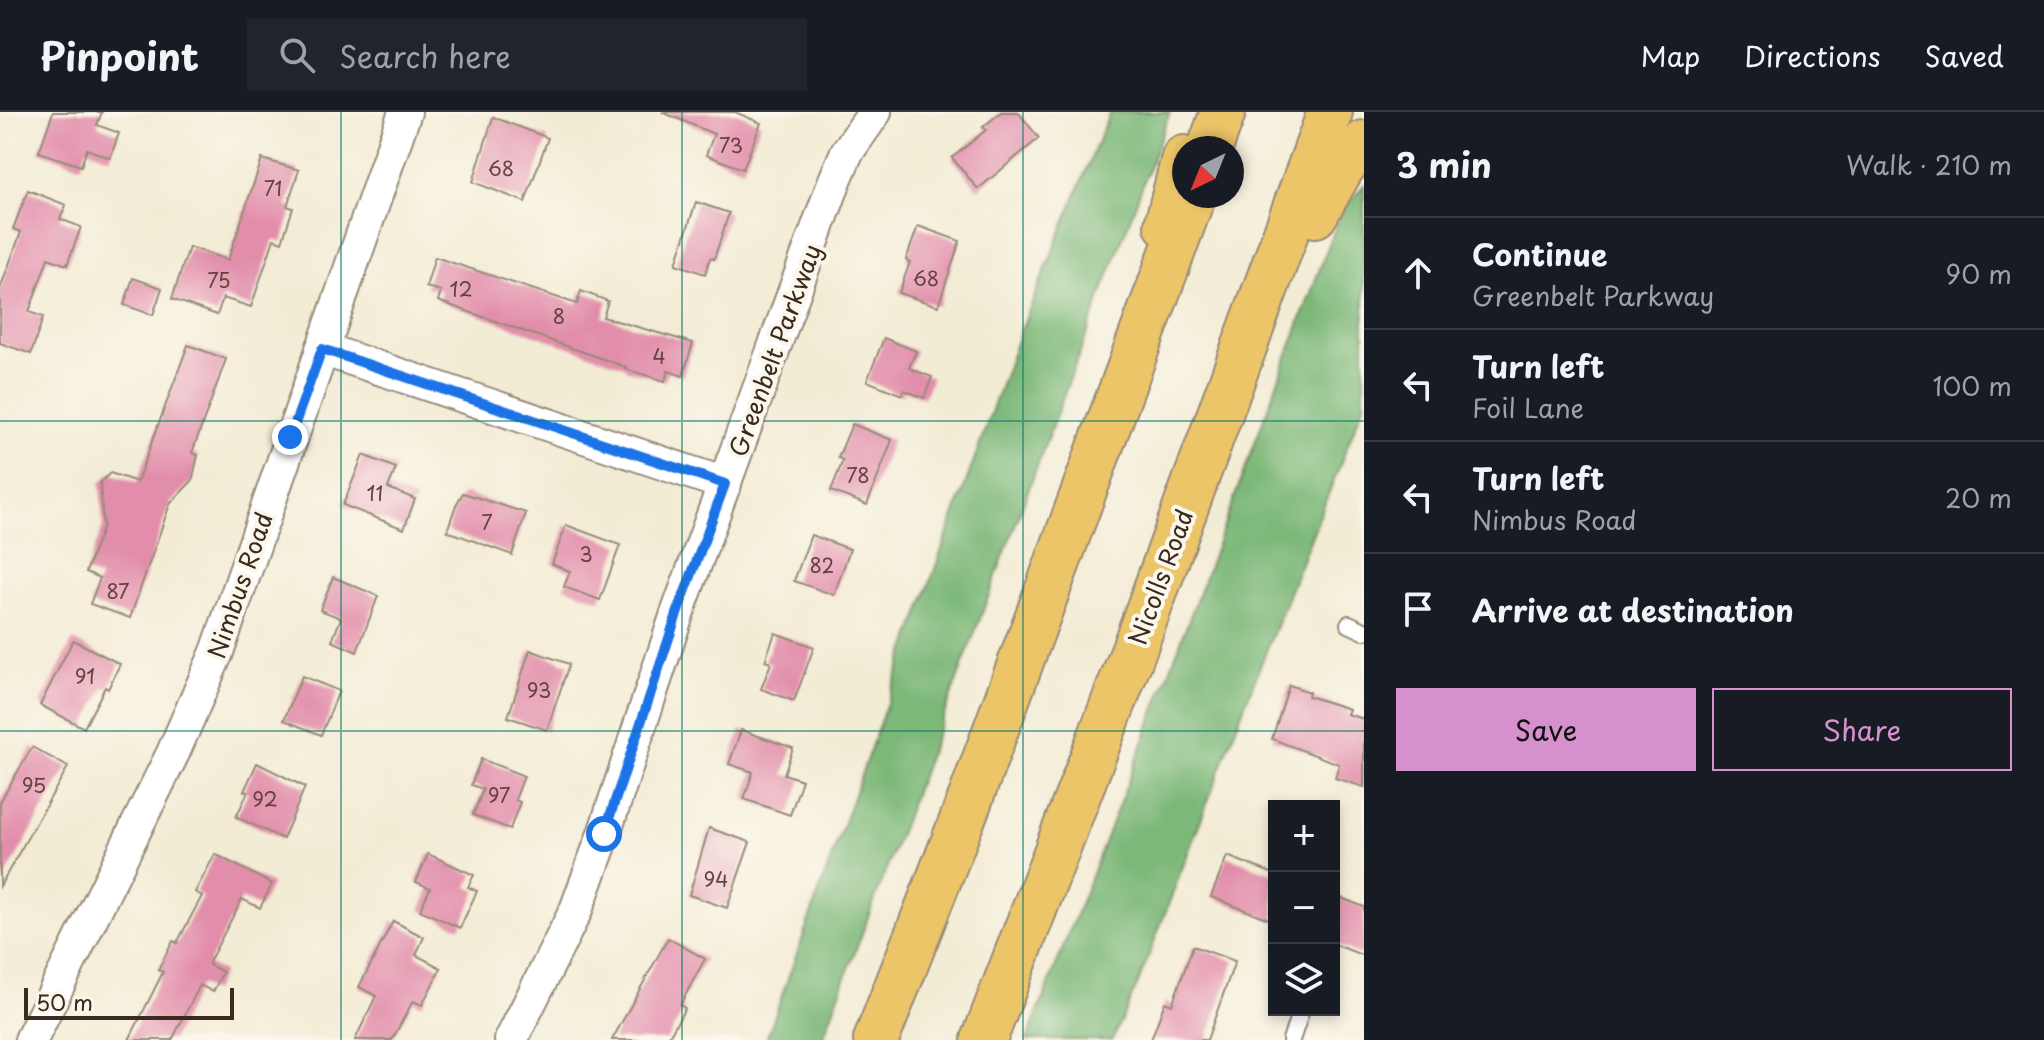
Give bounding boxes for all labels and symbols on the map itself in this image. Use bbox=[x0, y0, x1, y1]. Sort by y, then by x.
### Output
house number: 73 bbox=[719, 130, 743, 160]
north arrow bbox=[1172, 136, 1244, 208]
house number: 68 bbox=[488, 153, 514, 183]
house number: 71 bbox=[264, 173, 282, 203]
street label: Greenbelt Parkway bbox=[719, 239, 829, 461]
house number: 68 bbox=[913, 263, 939, 293]
house number: 75 bbox=[207, 265, 231, 295]
house number: 12 bbox=[449, 274, 473, 304]
house number: 8 bbox=[553, 301, 565, 331]
house number: 4 bbox=[652, 341, 666, 371]
route end bbox=[272, 419, 308, 455]
house number: 78 bbox=[846, 460, 870, 490]
house number: 11 bbox=[367, 478, 383, 508]
street label: Nicolls Road bbox=[1119, 504, 1201, 650]
street label: Nimbus Road bbox=[197, 507, 281, 663]
house number: 7 bbox=[481, 507, 493, 537]
house number: 3 bbox=[579, 539, 593, 569]
house number: 82 bbox=[810, 550, 834, 580]
house number: 87 bbox=[107, 576, 129, 606]
house number: 91 bbox=[75, 661, 95, 691]
house number: 93 bbox=[527, 675, 551, 705]
house number: 95 bbox=[22, 770, 46, 800]
house number: 97 bbox=[488, 780, 510, 810]
house number: 92 bbox=[252, 784, 278, 814]
route start bbox=[586, 816, 622, 852]
house number: 94 bbox=[704, 864, 728, 894]
scale bar bbox=[24, 984, 234, 1020]

